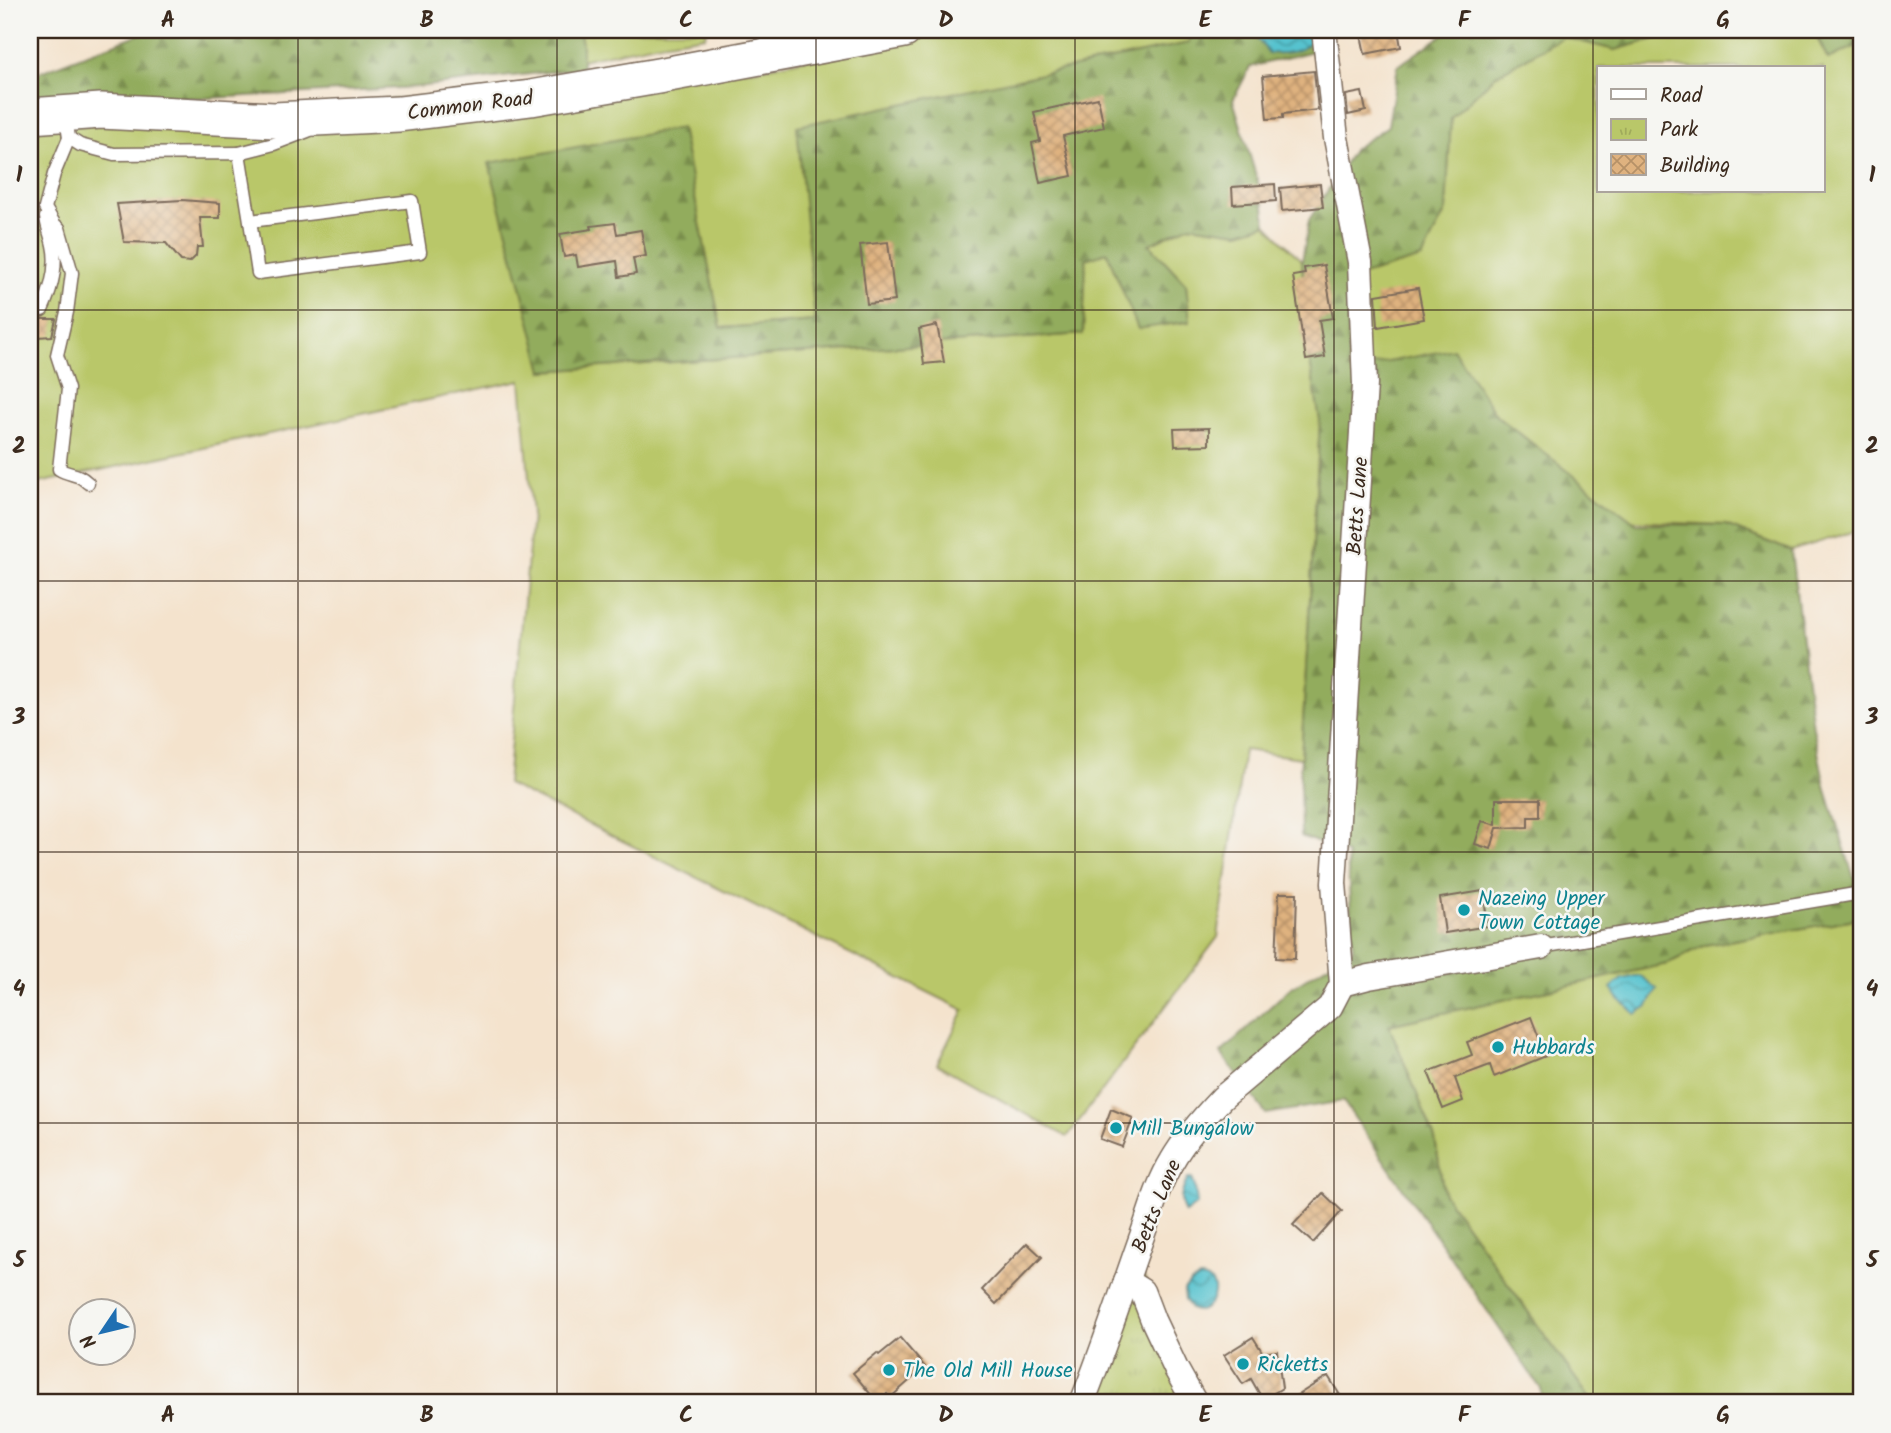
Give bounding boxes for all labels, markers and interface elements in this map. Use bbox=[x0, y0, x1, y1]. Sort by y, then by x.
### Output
text: A bbox=[161, 3, 175, 39]
text: B bbox=[420, 3, 434, 39]
text: C bbox=[679, 3, 693, 39]
text: D bbox=[938, 3, 954, 39]
text: E bbox=[1199, 3, 1213, 39]
text: F bbox=[1458, 3, 1472, 39]
text: G bbox=[1716, 3, 1730, 39]
legend bbox=[1597, 66, 1825, 192]
text: Road bbox=[1660, 80, 1703, 113]
street label: Common Road bbox=[405, 82, 536, 131]
text: Park bbox=[1660, 114, 1698, 147]
text: Building bbox=[1660, 150, 1730, 183]
text: 1 bbox=[16, 158, 23, 194]
text: 1 bbox=[1869, 158, 1876, 194]
text: 2 bbox=[12, 429, 26, 465]
text: 2 bbox=[1865, 429, 1879, 465]
street label: Betts Lane bbox=[1339, 455, 1378, 556]
text: 3 bbox=[12, 700, 26, 736]
text: 3 bbox=[1865, 700, 1879, 736]
place label: Nazeing Upper Town Cottage bbox=[1478, 883, 1605, 940]
marker: Nazeing Upper Town Cottage bbox=[1456, 902, 1472, 918]
text: 4 bbox=[13, 972, 26, 1008]
text: 4 bbox=[1866, 972, 1879, 1008]
place label: Hubbards bbox=[1512, 1032, 1594, 1065]
marker: Hubbards bbox=[1490, 1039, 1506, 1055]
place label: Mill Bungalow bbox=[1130, 1113, 1254, 1146]
marker: Mill Bungalow bbox=[1108, 1120, 1124, 1136]
street label: Betts Lane bbox=[1124, 1154, 1191, 1258]
text: 5 bbox=[12, 1243, 27, 1279]
text: 5 bbox=[1865, 1243, 1880, 1279]
north arrow bbox=[66, 1296, 136, 1366]
text: N bbox=[74, 1327, 105, 1354]
place label: Ricketts bbox=[1257, 1349, 1328, 1382]
place label: The Old Mill House bbox=[903, 1355, 1073, 1388]
marker: Ricketts bbox=[1235, 1356, 1251, 1372]
marker: The Old Mill House bbox=[881, 1362, 897, 1378]
text: A bbox=[161, 1398, 175, 1433]
text: B bbox=[420, 1398, 434, 1433]
text: C bbox=[679, 1398, 693, 1433]
text: D bbox=[938, 1398, 954, 1433]
text: E bbox=[1199, 1398, 1213, 1433]
text: F bbox=[1458, 1398, 1472, 1433]
text: G bbox=[1716, 1398, 1730, 1433]

